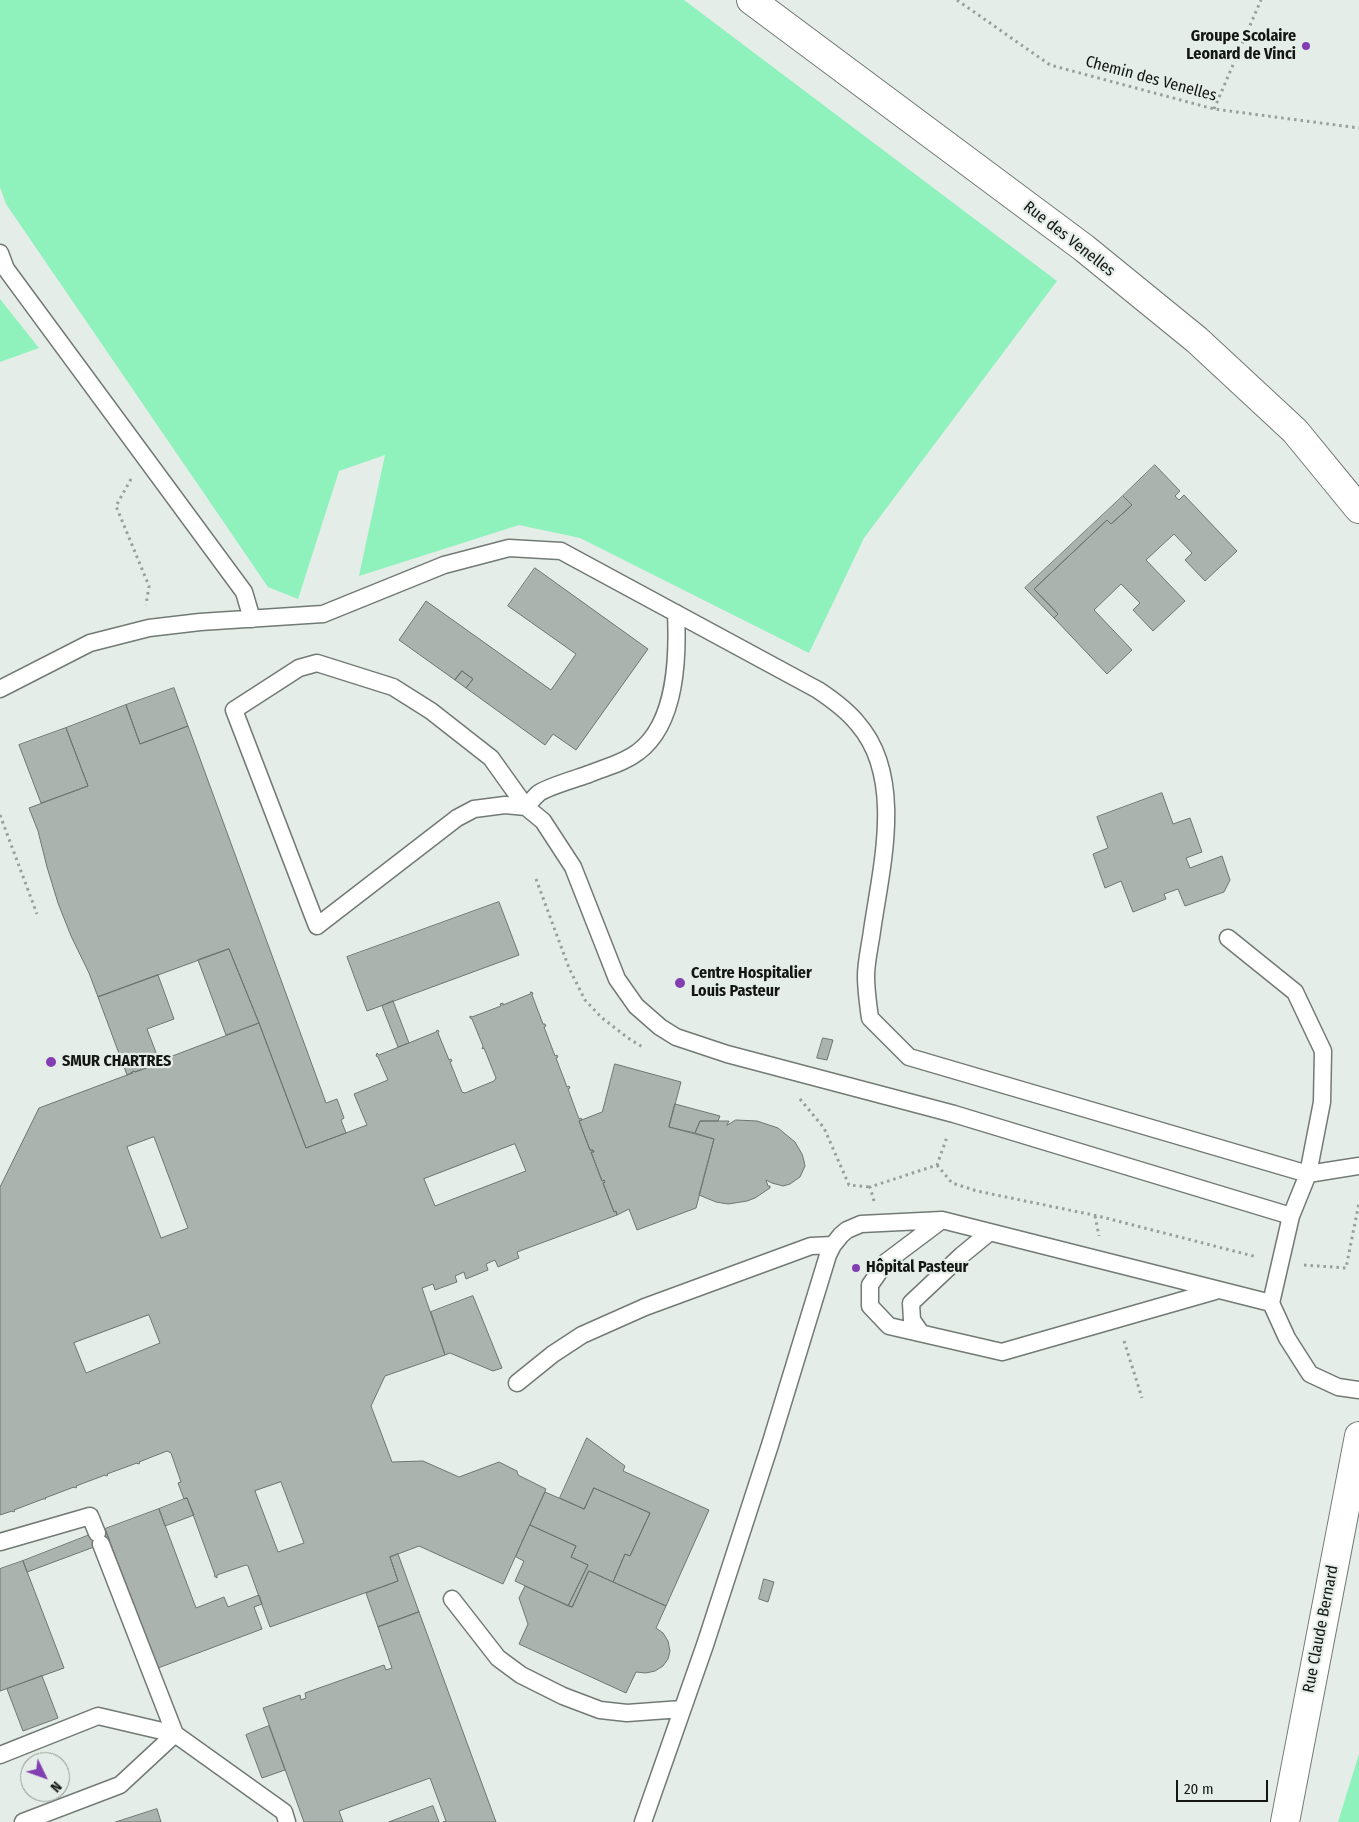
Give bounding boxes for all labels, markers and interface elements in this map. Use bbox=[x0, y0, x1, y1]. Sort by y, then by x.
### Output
place label: Groupe Scolaire Leonard de Vinci bbox=[1186, 27, 1296, 65]
marker: Groupe Scolaire Leonard de Vinci bbox=[1300, 40, 1312, 52]
street label: Chemin des Venelles bbox=[1083, 52, 1219, 106]
street label: Rue des Venelles bbox=[1019, 197, 1119, 281]
place label: Centre Hospitalier Louis Pasteur bbox=[691, 964, 812, 1002]
marker: Centre Hospitalier Louis Pasteur bbox=[673, 976, 687, 990]
place label: SMUR CHARTRES bbox=[62, 1052, 171, 1072]
marker: SMUR CHARTRES bbox=[44, 1055, 58, 1069]
place label: Hôpital Pasteur bbox=[866, 1258, 968, 1278]
marker: Hôpital Pasteur bbox=[850, 1262, 862, 1274]
street label: Rue Claude Bernard bbox=[1299, 1564, 1343, 1694]
north arrow bbox=[20, 1752, 70, 1802]
scale bar bbox=[1179, 1770, 1272, 1802]
text: N bbox=[47, 1778, 65, 1796]
text: 20 m bbox=[1184, 1780, 1214, 1798]

